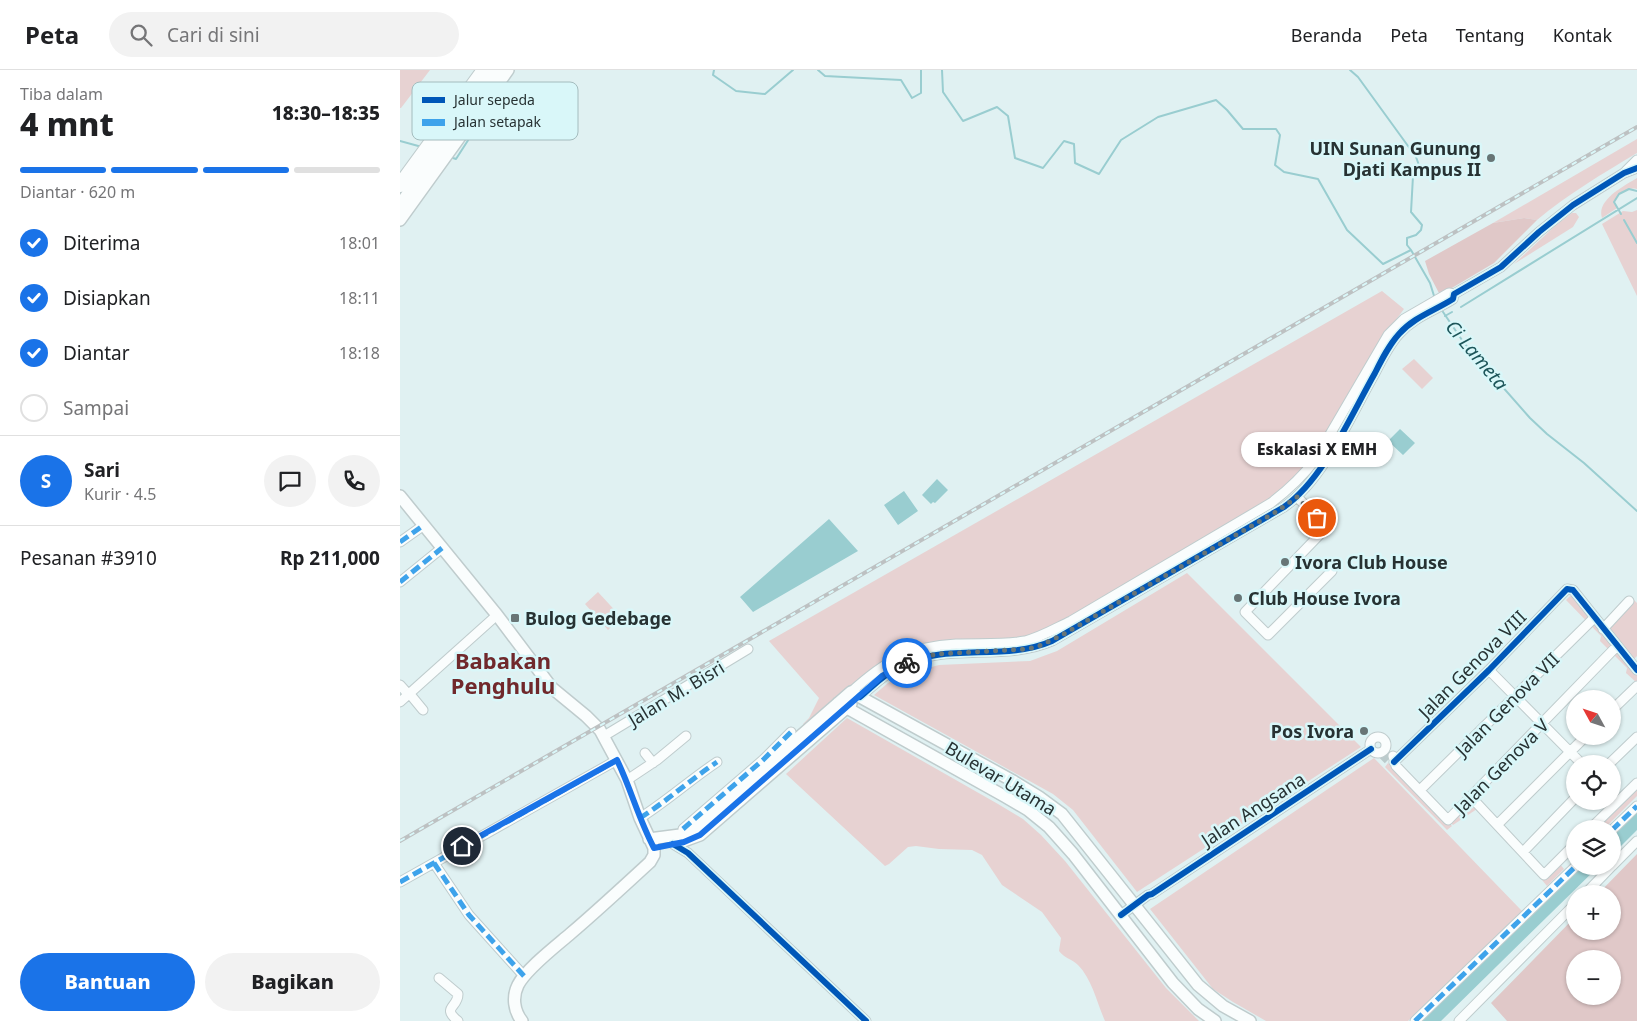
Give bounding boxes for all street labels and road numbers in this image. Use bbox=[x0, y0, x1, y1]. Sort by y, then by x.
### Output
street label: Jalan Genova VIII bbox=[1414, 606, 1530, 722]
street label: Jalan Genova VII bbox=[1451, 648, 1563, 760]
street label: Jalan M. Bisri bbox=[622, 655, 729, 732]
street label: Jalan Genova V bbox=[1447, 713, 1554, 820]
street label: Bulevar Utama bbox=[941, 735, 1061, 821]
street label: Jalan Angsana bbox=[1195, 766, 1310, 853]

